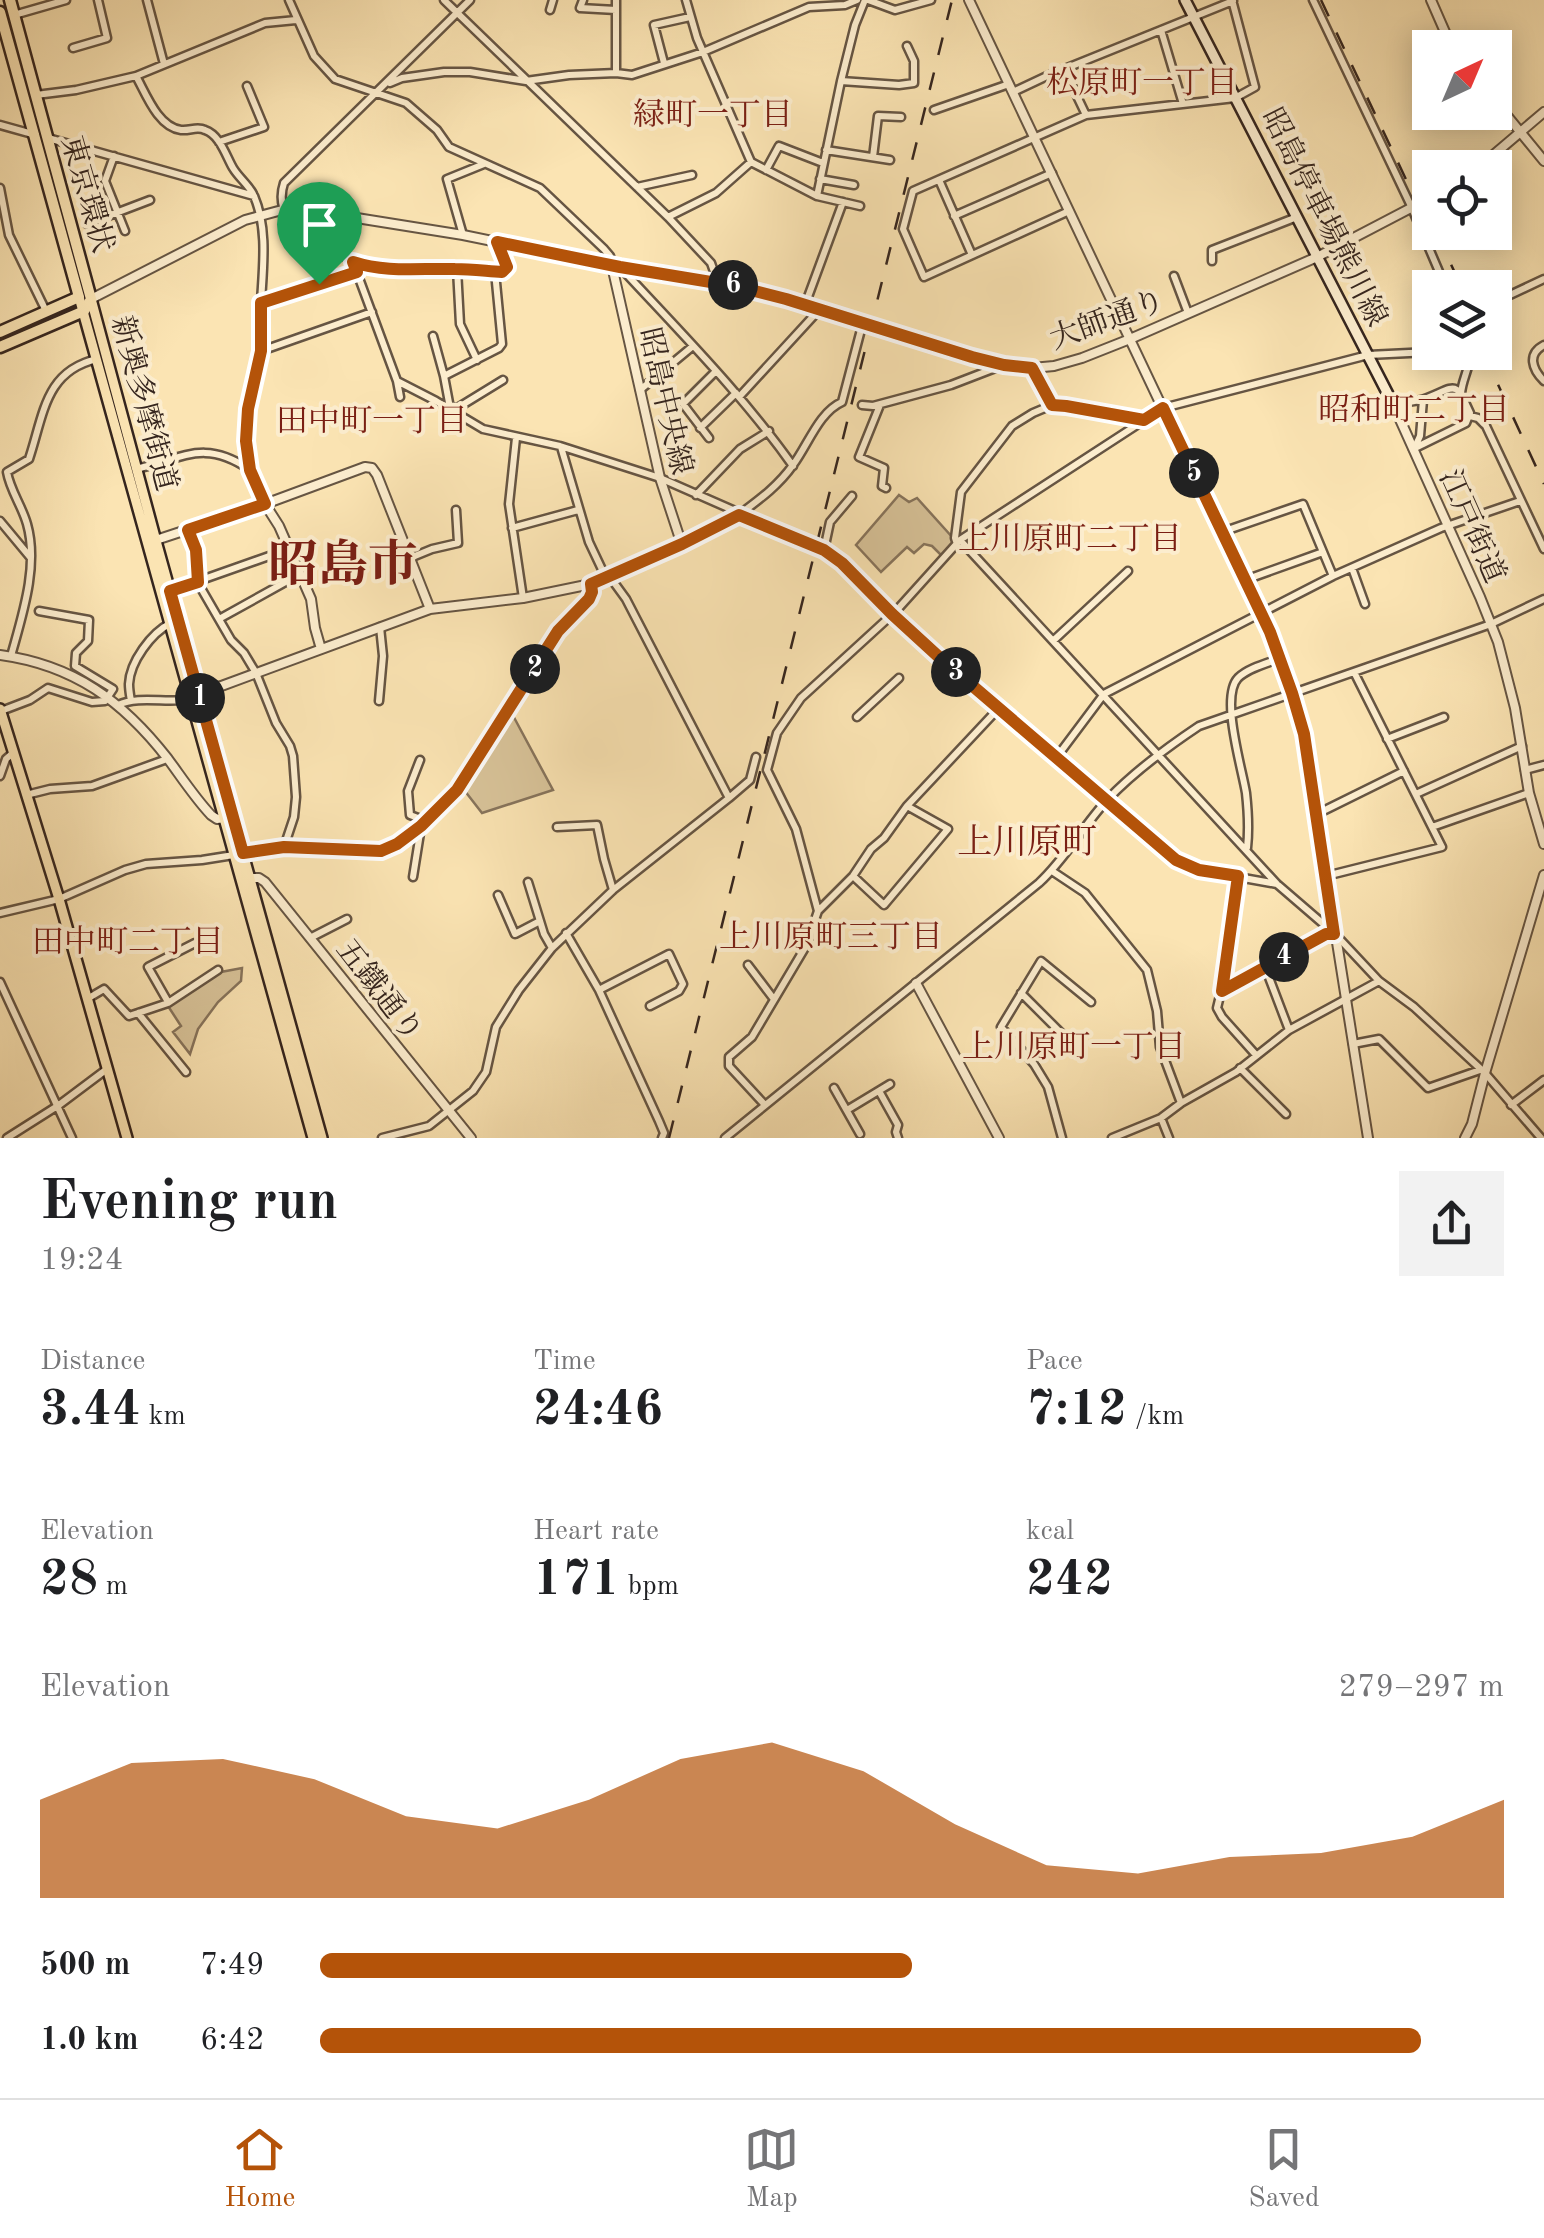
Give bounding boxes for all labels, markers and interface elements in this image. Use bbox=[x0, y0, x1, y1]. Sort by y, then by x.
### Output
north arrow bbox=[1412, 30, 1512, 130]
map controls bbox=[1412, 30, 1512, 370]
district label: 松原町一丁目 bbox=[1046, 66, 1238, 101]
district label: 緑町一丁目 bbox=[633, 98, 793, 133]
street label: 昭島停車場熊川線 bbox=[1255, 103, 1394, 332]
street label: 東京環状 bbox=[55, 132, 120, 256]
button: locate bbox=[1412, 150, 1512, 250]
pin bbox=[277, 182, 362, 285]
icon: arrive bbox=[292, 197, 347, 252]
pin: 6 bbox=[708, 260, 758, 310]
button: layers bbox=[1412, 270, 1512, 370]
text: 6 bbox=[725, 271, 741, 299]
street label: 大師通り bbox=[1045, 283, 1169, 355]
street label: 新奥多摩街道 bbox=[105, 312, 184, 494]
street label: 昭島中央線 bbox=[633, 324, 698, 478]
district label: 昭和町二丁目 bbox=[1318, 393, 1510, 428]
district label: 田中町一丁目 bbox=[276, 404, 468, 439]
pin: 5 bbox=[1169, 448, 1219, 498]
text: 5 bbox=[1186, 459, 1202, 487]
street label: 江戸街道 bbox=[1433, 465, 1512, 588]
district label: 上川原町二丁目 bbox=[958, 522, 1182, 557]
district label: 昭島市 bbox=[268, 538, 418, 593]
pin: 2 bbox=[510, 644, 560, 694]
pin: 3 bbox=[931, 647, 981, 697]
text: 2 bbox=[527, 655, 543, 683]
text: 3 bbox=[948, 658, 964, 686]
pin: 1 bbox=[175, 673, 225, 723]
text: 1 bbox=[192, 684, 208, 712]
district label: 上川原町 bbox=[957, 824, 1097, 861]
district label: 上川原町三丁目 bbox=[719, 920, 943, 955]
district label: 田中町二丁目 bbox=[32, 925, 224, 960]
pin: 4 bbox=[1259, 932, 1309, 982]
street label: 五鐵通り bbox=[330, 933, 430, 1048]
text: 4 bbox=[1276, 943, 1292, 971]
district label: 上川原町一丁目 bbox=[962, 1030, 1186, 1065]
button: share bbox=[1399, 1171, 1504, 1276]
text: Evening run bbox=[40, 1176, 338, 1231]
text: 19:24 bbox=[40, 1245, 123, 1277]
text: Distance bbox=[40, 1348, 145, 1376]
text: Time bbox=[533, 1348, 596, 1376]
text: Pace bbox=[1026, 1348, 1083, 1376]
text: 3.44 bbox=[40, 1386, 141, 1436]
text: 24:46 bbox=[533, 1386, 663, 1436]
text: 7:12 bbox=[1026, 1386, 1127, 1436]
text: km bbox=[141, 1403, 186, 1431]
text: /km bbox=[1127, 1403, 1184, 1431]
text: Elevation bbox=[40, 1518, 154, 1546]
text: Heart rate bbox=[533, 1518, 659, 1546]
text: kcal bbox=[1026, 1518, 1074, 1546]
text: 28 bbox=[40, 1556, 98, 1606]
text: 171 bbox=[533, 1556, 620, 1606]
text: 242 bbox=[1026, 1556, 1113, 1606]
text: m bbox=[98, 1573, 128, 1601]
text: bpm bbox=[620, 1573, 679, 1601]
text: Elevation bbox=[40, 1672, 170, 1704]
text: 279–297 m bbox=[1338, 1672, 1504, 1704]
text: 500 m bbox=[40, 1950, 130, 1982]
text: 7:49 bbox=[200, 1950, 265, 1982]
text: 1.0 km bbox=[40, 2025, 139, 2057]
text: 6:42 bbox=[200, 2025, 265, 2057]
tab: Home bbox=[224, 2122, 296, 2217]
tab: Map bbox=[744, 2122, 799, 2217]
tab: Saved bbox=[1248, 2122, 1320, 2217]

